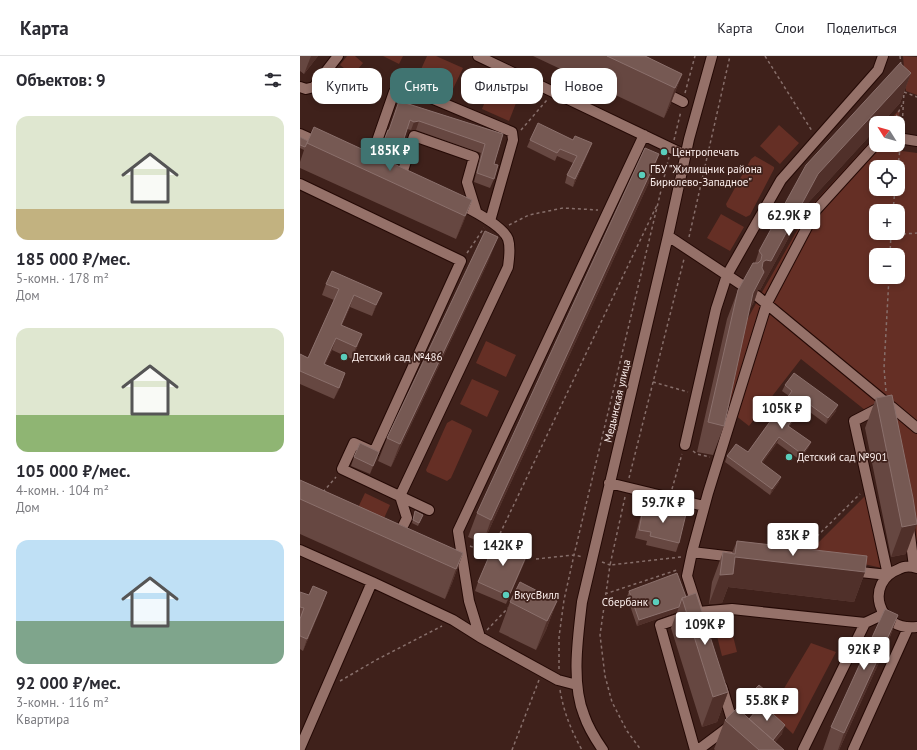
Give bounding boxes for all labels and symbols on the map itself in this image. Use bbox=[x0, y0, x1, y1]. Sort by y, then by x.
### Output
north arrow bbox=[869, 116, 905, 152]
pin: 185K ₽ bbox=[357, 138, 423, 172]
place label: Центропечать bbox=[672, 145, 739, 159]
marker: Центропечать bbox=[659, 147, 669, 157]
place label: ГБУ "Жилищник района Бирюлево-Западное" bbox=[650, 162, 762, 189]
marker: ГБУ "Жилищник района Бирюлево-Западное" bbox=[637, 170, 647, 180]
pin: 62.9K ₽ bbox=[752, 203, 826, 237]
place label: Детский сад №486 bbox=[352, 350, 443, 364]
marker: Детский сад №486 bbox=[339, 352, 349, 362]
street label: Медынская улица bbox=[601, 358, 633, 444]
pin: 105K ₽ bbox=[749, 396, 815, 430]
place label: Детский сад №901 bbox=[797, 450, 888, 464]
marker: Детский сад №901 bbox=[784, 452, 794, 462]
pin: 59.7K ₽ bbox=[626, 490, 700, 524]
pin: 83K ₽ bbox=[765, 523, 821, 557]
pin: 142K ₽ bbox=[470, 533, 536, 567]
place label: ВкусВилл bbox=[514, 588, 559, 602]
marker: ВкусВилл bbox=[501, 590, 511, 600]
place label: Сбербанк bbox=[602, 595, 649, 609]
marker: Сбербанк bbox=[651, 597, 661, 607]
pin: 109K ₽ bbox=[672, 612, 738, 646]
pin: 92K ₽ bbox=[836, 637, 892, 671]
pin: 55.8K ₽ bbox=[730, 688, 804, 722]

